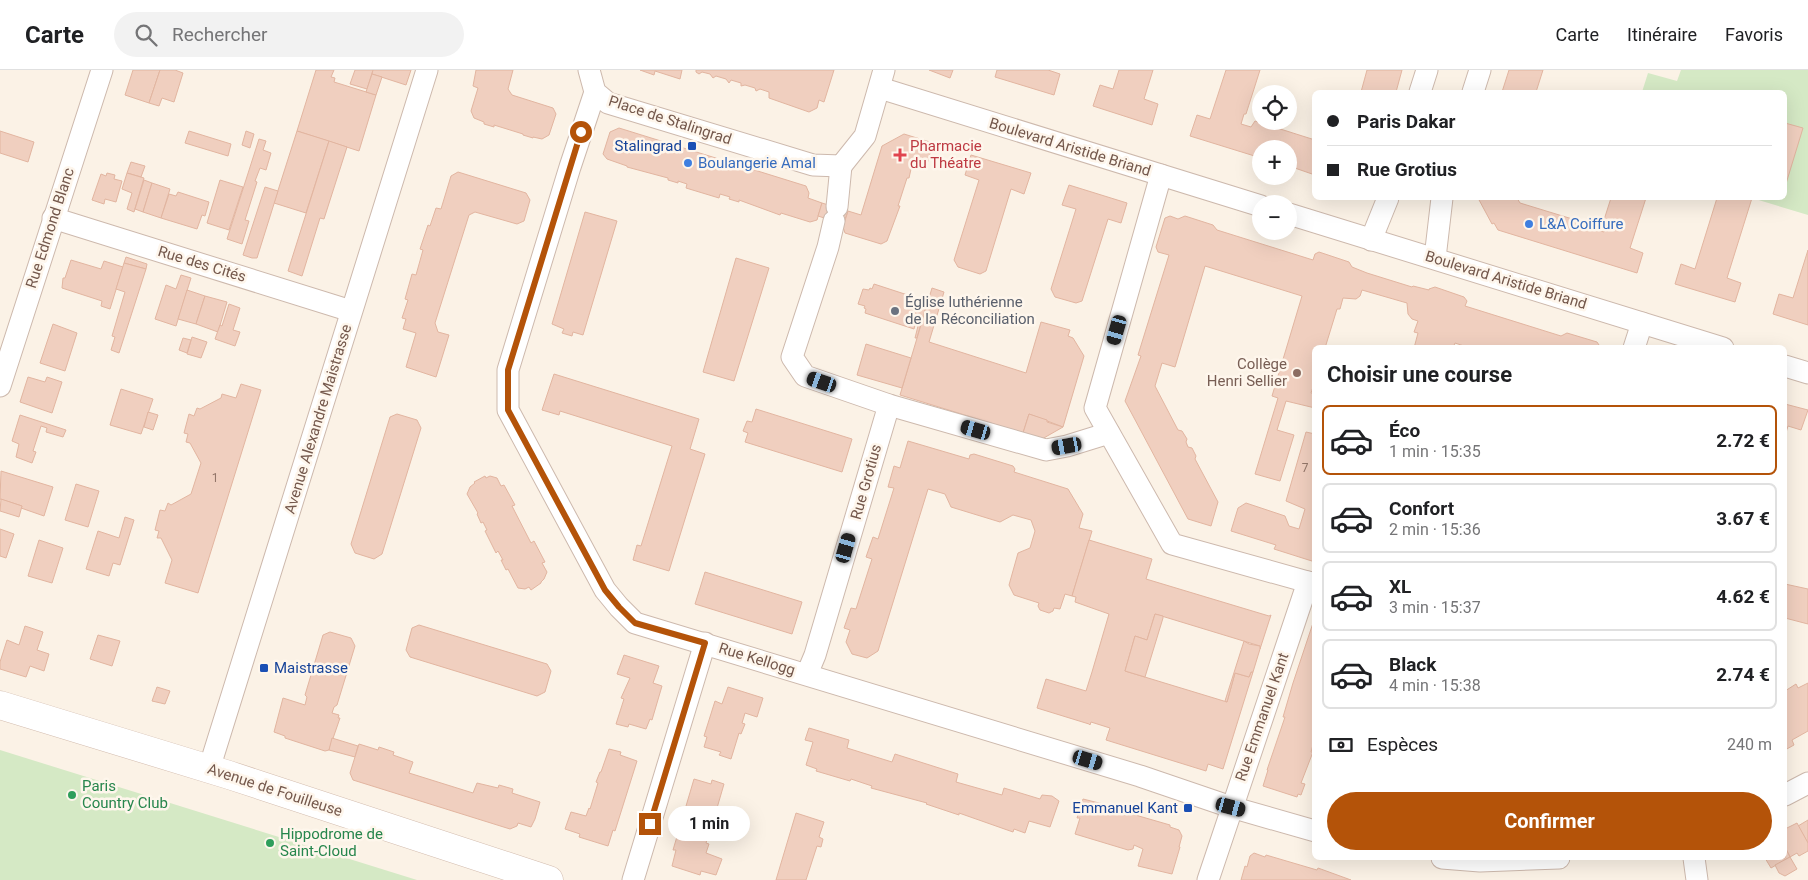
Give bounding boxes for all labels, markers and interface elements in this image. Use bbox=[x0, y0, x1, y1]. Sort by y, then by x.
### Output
search box bbox=[114, 12, 464, 57]
text: Carte bbox=[25, 21, 84, 49]
icon: search bbox=[132, 21, 160, 49]
text: Rechercher bbox=[172, 23, 267, 46]
text: Carte bbox=[1556, 24, 1599, 45]
text: Itinéraire bbox=[1627, 24, 1697, 45]
text: Favoris bbox=[1725, 24, 1783, 45]
map controls bbox=[1252, 85, 1297, 240]
button: locate bbox=[1252, 85, 1297, 130]
street label: Place de Stalingrad bbox=[606, 92, 734, 148]
text: Paris Dakar bbox=[1357, 110, 1456, 133]
street label: Boulevard Aristide Briand bbox=[987, 114, 1153, 180]
route start bbox=[570, 121, 592, 143]
place label: Stalingrad bbox=[615, 137, 682, 155]
place label: Pharmacie du Théatre bbox=[910, 137, 982, 172]
marker: Stalingrad bbox=[686, 140, 698, 152]
button: + bbox=[1252, 140, 1297, 185]
marker: Pharmacie du Théatre bbox=[894, 149, 906, 161]
place label: Boulangerie Amal bbox=[698, 154, 816, 172]
marker: Boulangerie Amal bbox=[682, 157, 694, 169]
text: Rue Grotius bbox=[1357, 158, 1457, 181]
street label: Rue Edmond Blanc bbox=[22, 165, 78, 290]
button: − bbox=[1252, 195, 1297, 240]
place label: L&A Coiffure bbox=[1539, 215, 1624, 233]
marker: L&A Coiffure bbox=[1523, 218, 1535, 230]
street label: Rue des Cités bbox=[156, 242, 248, 286]
street label: Boulevard Aristide Briand bbox=[1423, 247, 1589, 313]
place label: Église luthérienne de la Réconciliation bbox=[905, 293, 1035, 328]
marker: Église luthérienne de la Réconciliation bbox=[889, 305, 901, 317]
car bbox=[1105, 314, 1128, 346]
street label: Avenue Alexandre Maistrasse bbox=[281, 322, 355, 516]
place label: Collège Henri Sellier bbox=[1207, 355, 1287, 390]
text: Choisir une course bbox=[1327, 362, 1512, 387]
marker: Collège Henri Sellier bbox=[1291, 367, 1303, 379]
car bbox=[805, 370, 838, 394]
icon: car bbox=[1329, 418, 1374, 463]
car bbox=[959, 419, 992, 441]
text: Éco bbox=[1389, 419, 1420, 442]
text: 2.72 € bbox=[1716, 429, 1770, 452]
car bbox=[1050, 436, 1083, 456]
street label: Rue Grotius bbox=[847, 442, 885, 522]
text: 1 min · 15:35 bbox=[1389, 442, 1481, 461]
house number: 7 bbox=[1302, 461, 1309, 475]
house number: 1 bbox=[212, 471, 218, 485]
icon: car bbox=[1329, 496, 1374, 541]
text: Confort bbox=[1389, 497, 1454, 520]
text: 3.67 € bbox=[1716, 507, 1770, 530]
text: 2 min · 15:36 bbox=[1389, 520, 1481, 539]
car bbox=[834, 532, 857, 564]
icon: car bbox=[1329, 574, 1374, 619]
text: XL bbox=[1389, 575, 1411, 598]
text: 4.62 € bbox=[1716, 585, 1770, 608]
text: 3 min · 15:37 bbox=[1389, 598, 1481, 617]
street label: Rue Kellogg bbox=[717, 639, 797, 679]
street label: Rue Emmanuel Kant bbox=[1232, 650, 1292, 784]
icon: car bbox=[1329, 652, 1374, 697]
text: Black bbox=[1389, 653, 1436, 676]
place label: Maistrasse bbox=[274, 659, 348, 677]
marker: Maistrasse bbox=[258, 662, 270, 674]
text: 2.74 € bbox=[1716, 663, 1770, 686]
text: 4 min · 15:38 bbox=[1389, 676, 1481, 695]
icon: cash bbox=[1327, 731, 1355, 759]
text: Espèces bbox=[1367, 733, 1438, 756]
text: 240 m bbox=[1727, 735, 1772, 754]
car bbox=[1071, 748, 1104, 772]
street label: Avenue de Fouilleuse bbox=[205, 760, 345, 820]
place label: Paris Country Club bbox=[82, 777, 168, 812]
marker: Paris Country Club bbox=[66, 789, 78, 801]
button: Confirmer bbox=[1327, 792, 1772, 850]
car bbox=[1214, 796, 1247, 818]
place label: Emmanuel Kant bbox=[1072, 799, 1178, 817]
marker: Emmanuel Kant bbox=[1182, 802, 1194, 814]
callout: 1 min bbox=[668, 806, 750, 842]
route end bbox=[639, 813, 661, 835]
text: 1 min bbox=[689, 814, 729, 833]
place label: Hippodrome de Saint-Cloud bbox=[280, 825, 383, 860]
marker: Hippodrome de Saint-Cloud bbox=[264, 837, 276, 849]

